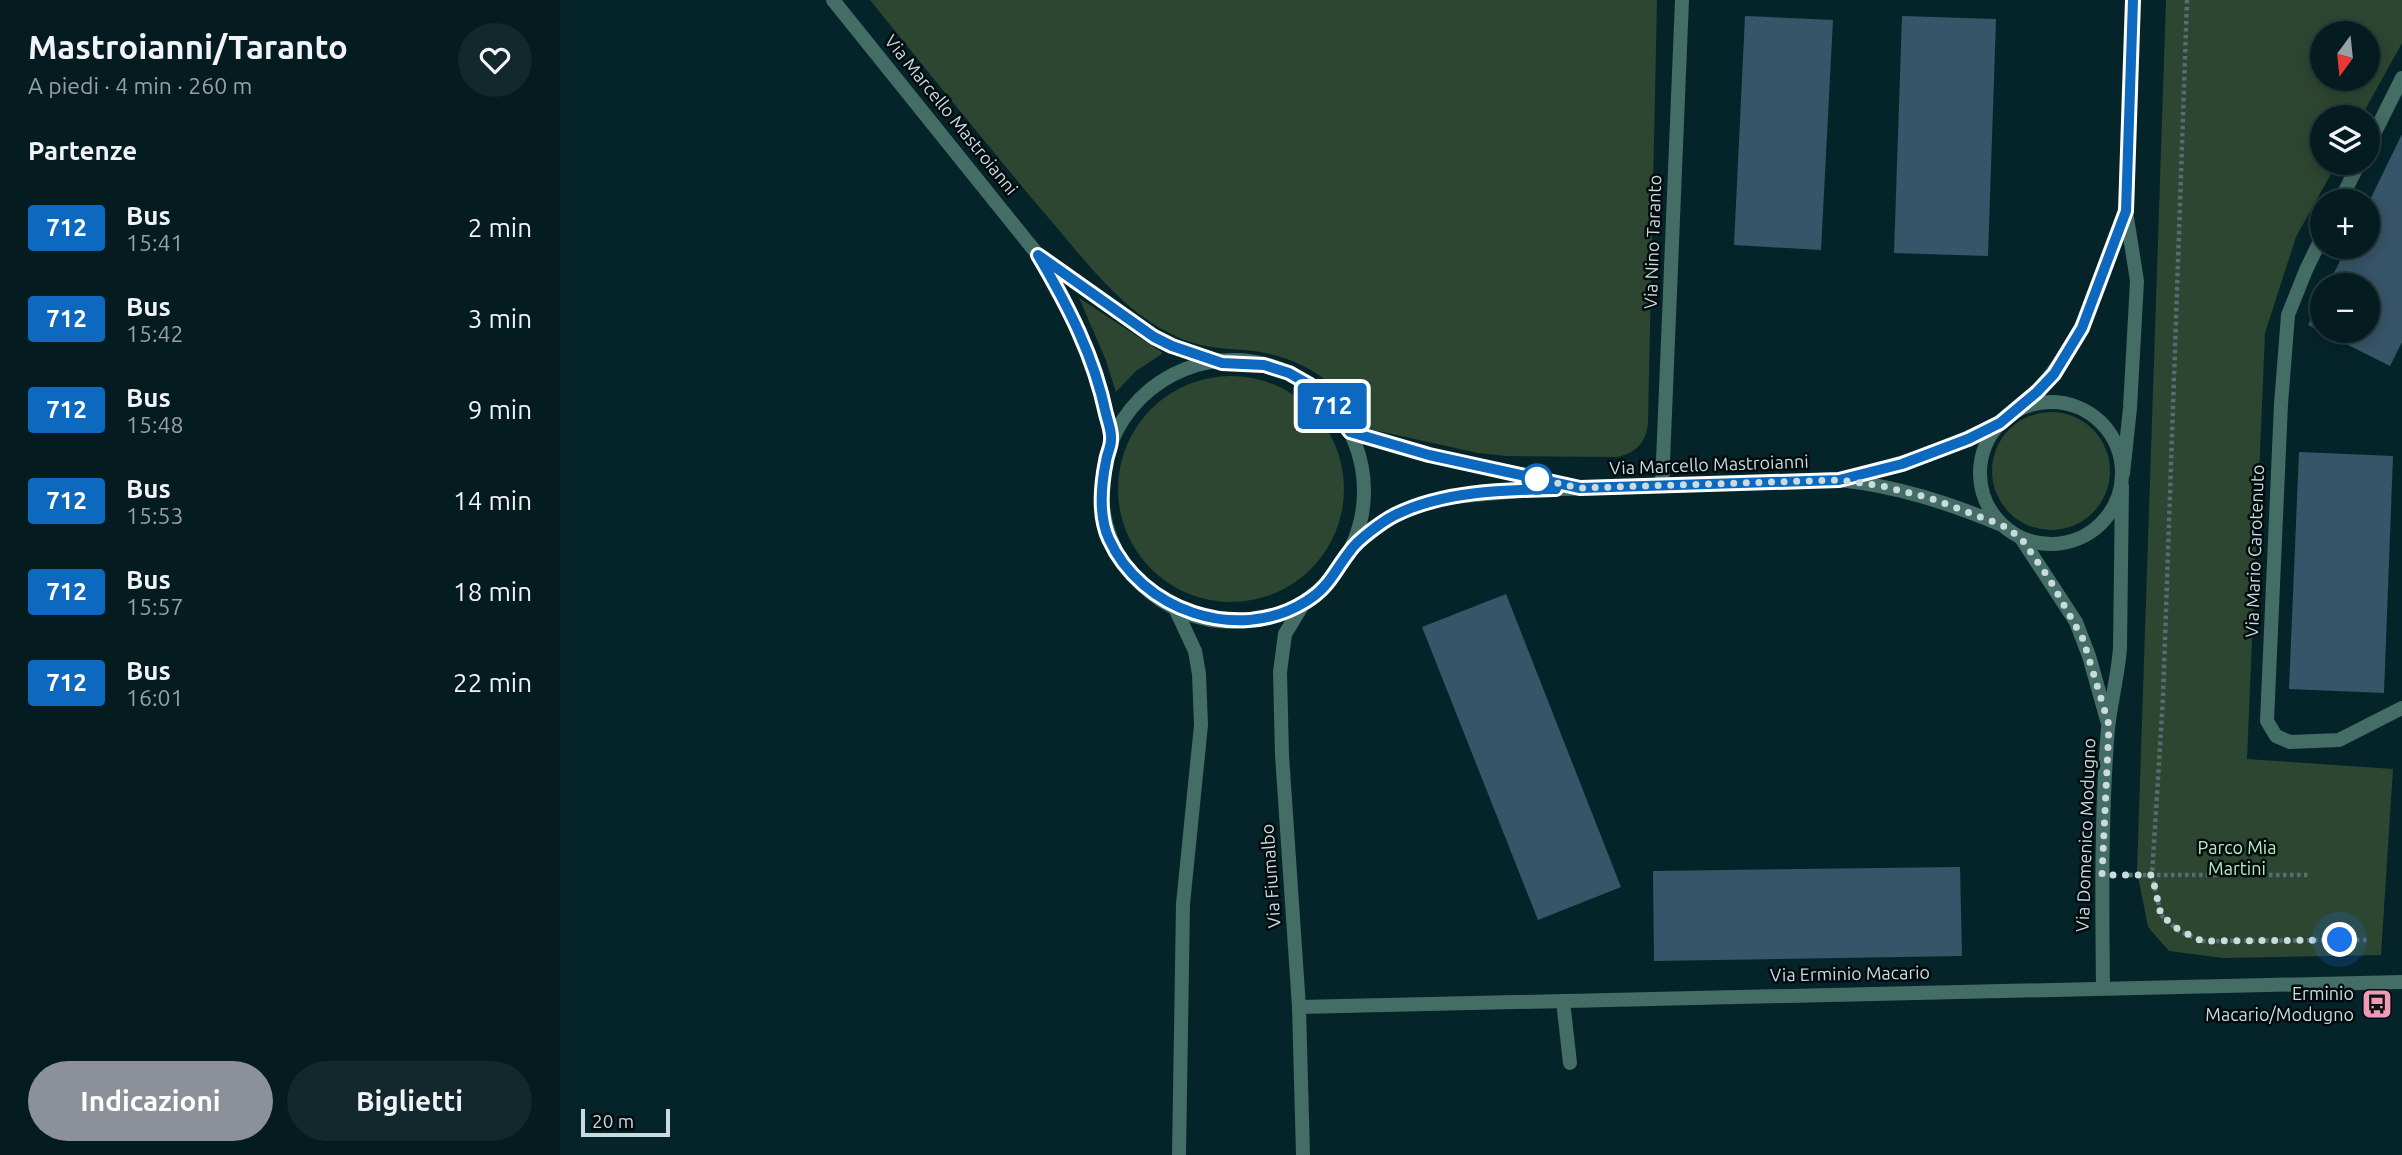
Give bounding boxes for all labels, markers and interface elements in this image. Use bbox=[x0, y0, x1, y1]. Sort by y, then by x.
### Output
north arrow bbox=[2310, 21, 2380, 91]
map controls bbox=[2310, 21, 2380, 343]
button: heart bbox=[458, 23, 532, 97]
text: Mastroianni/Taranto bbox=[28, 28, 348, 65]
street label: Via Marcello Mastroianni bbox=[881, 31, 1022, 198]
text: A piedi · 4 min · 260 m bbox=[28, 73, 252, 98]
button: layers bbox=[2310, 105, 2380, 175]
text: Partenze bbox=[28, 136, 137, 165]
street label: Via Nino Taranto bbox=[1640, 174, 1664, 309]
button: + bbox=[2310, 189, 2380, 259]
text: Bus bbox=[126, 201, 171, 230]
text: 2 min bbox=[468, 213, 532, 242]
text: 712 bbox=[46, 214, 87, 241]
text: 15:41 bbox=[126, 230, 184, 255]
button: − bbox=[2310, 273, 2380, 343]
text: Bus bbox=[126, 292, 171, 321]
text: 3 min bbox=[468, 304, 532, 333]
text: 712 bbox=[46, 305, 87, 332]
text: 15:42 bbox=[126, 321, 184, 346]
text: Bus bbox=[126, 383, 171, 412]
line badge: 712 bbox=[1292, 383, 1372, 429]
text: 712 bbox=[1312, 392, 1352, 419]
text: 9 min bbox=[468, 395, 532, 424]
text: 712 bbox=[46, 396, 87, 423]
text: 15:48 bbox=[126, 412, 184, 437]
street label: Via Marcello Mastroianni bbox=[1609, 451, 1809, 477]
unlabelled marker bbox=[1522, 464, 1552, 494]
street label: Via Mario Carotenuto bbox=[2241, 464, 2267, 638]
text: Bus bbox=[126, 474, 171, 503]
text: 14 min bbox=[453, 486, 532, 515]
text: 712 bbox=[46, 487, 87, 514]
text: 15:53 bbox=[126, 503, 184, 528]
text: Bus bbox=[126, 565, 171, 594]
text: 18 min bbox=[453, 577, 532, 606]
text: 712 bbox=[46, 578, 87, 605]
text: 15:57 bbox=[126, 594, 184, 619]
text: Bus bbox=[126, 656, 171, 685]
text: 22 min bbox=[453, 668, 532, 697]
text: 712 bbox=[46, 669, 87, 696]
text: 16:01 bbox=[126, 685, 184, 710]
street label: Via Domenico Modugno bbox=[2072, 738, 2098, 932]
street label: Via Fiumalbo bbox=[1256, 823, 1284, 929]
park label: Parco Mia Martini bbox=[2198, 837, 2276, 878]
your location bbox=[2322, 922, 2357, 957]
street label: Via Erminio Macario bbox=[1770, 962, 1930, 984]
place label: Erminio Macario/Modugno bbox=[2205, 983, 2354, 1024]
bus stop icon: Erminio Macario/Modugno bbox=[2360, 987, 2394, 1021]
button: Indicazioni bbox=[28, 1061, 273, 1141]
button: Biglietti bbox=[287, 1061, 532, 1141]
scale bar bbox=[581, 1106, 670, 1138]
text: 20 m bbox=[592, 1110, 634, 1132]

